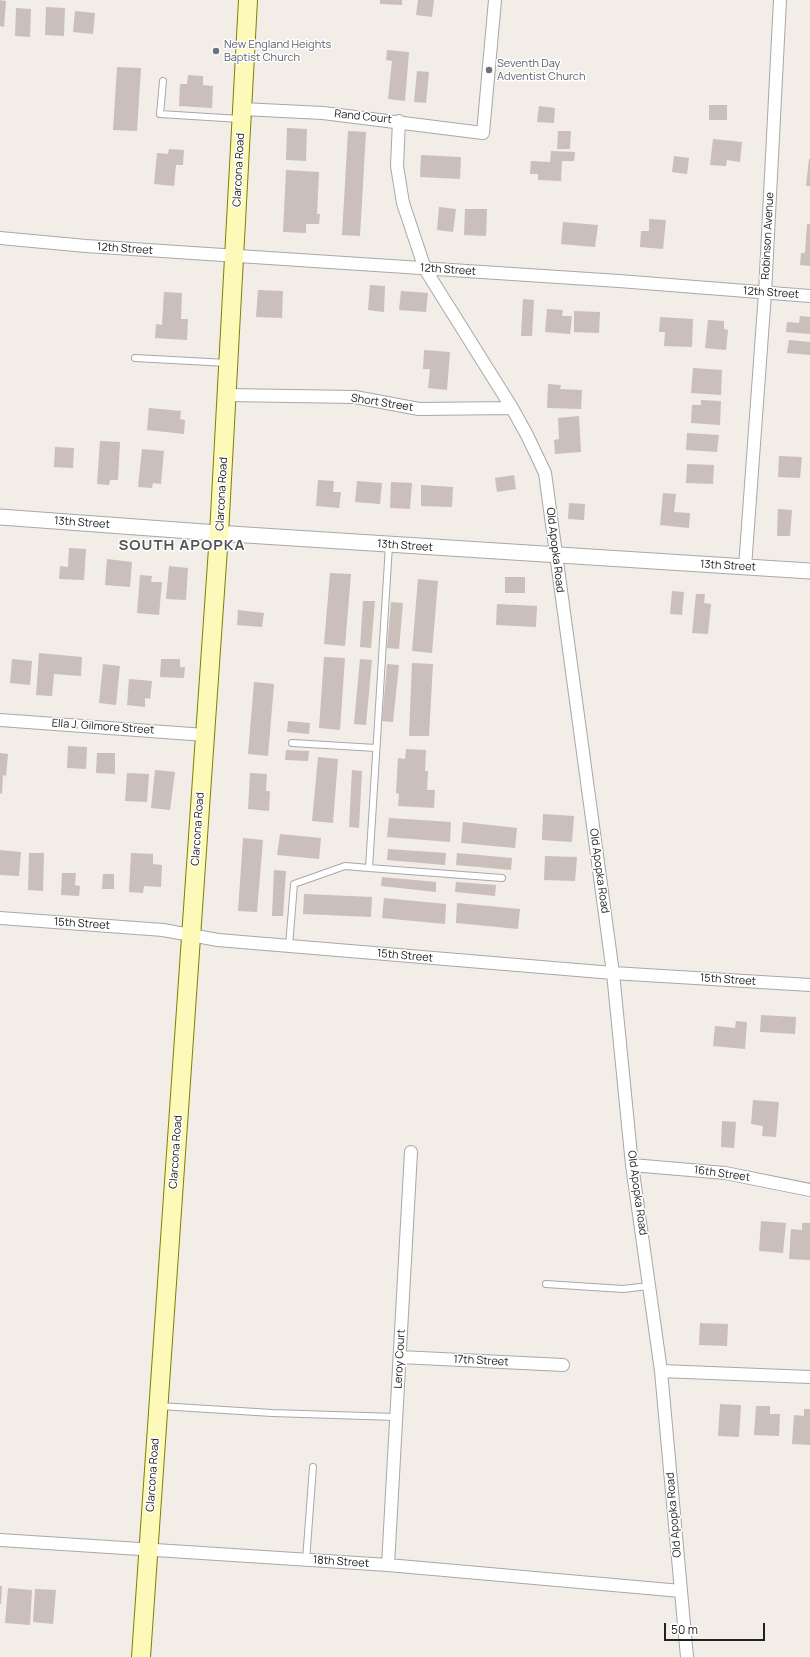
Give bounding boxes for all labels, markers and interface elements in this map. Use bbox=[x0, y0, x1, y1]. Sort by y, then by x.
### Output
place label: New England Heights Baptist Church bbox=[224, 38, 331, 64]
marker: New England Heights Baptist Church bbox=[211, 46, 221, 56]
place label: Seventh Day Adventist Church bbox=[497, 57, 585, 83]
marker: Seventh Day Adventist Church bbox=[484, 65, 494, 75]
street label: Rand Court bbox=[334, 107, 392, 127]
street label: Clarcona Road bbox=[230, 133, 248, 207]
street label: Robinson Avenue bbox=[759, 192, 777, 280]
street label: 12th Street bbox=[97, 240, 153, 258]
street label: 12th Street bbox=[420, 261, 476, 279]
street label: 12th Street bbox=[743, 284, 799, 302]
street label: Short Street bbox=[350, 392, 414, 414]
street label: Clarcona Road bbox=[213, 457, 231, 531]
street label: Old Apopka Road bbox=[543, 507, 567, 593]
street label: 13th Street bbox=[54, 514, 110, 532]
district label: SOUTH APOPKA bbox=[118, 537, 246, 555]
street label: 13th Street bbox=[377, 537, 433, 555]
street label: 13th Street bbox=[700, 558, 756, 574]
street label: Ella J. Gilmore Street bbox=[51, 717, 155, 737]
street label: Clarcona Road bbox=[189, 792, 207, 866]
street label: Old Apopka Road bbox=[587, 828, 611, 914]
street label: 15th Street bbox=[54, 915, 110, 933]
street label: 15th Street bbox=[376, 947, 434, 965]
street label: 15th Street bbox=[700, 971, 756, 989]
street label: Clarcona Road bbox=[167, 1115, 185, 1189]
street label: Old Apopka Road bbox=[625, 1150, 649, 1236]
street label: 16th Street bbox=[693, 1164, 751, 1184]
street label: Leroy Court bbox=[392, 1329, 408, 1389]
street label: 17th Street bbox=[453, 1353, 509, 1369]
street label: Clarcona Road bbox=[144, 1438, 162, 1512]
street label: Old Apopka Road bbox=[664, 1472, 684, 1558]
street label: 18th Street bbox=[313, 1553, 369, 1571]
scale bar bbox=[666, 1615, 767, 1641]
text: 50 m bbox=[671, 1621, 698, 1638]

